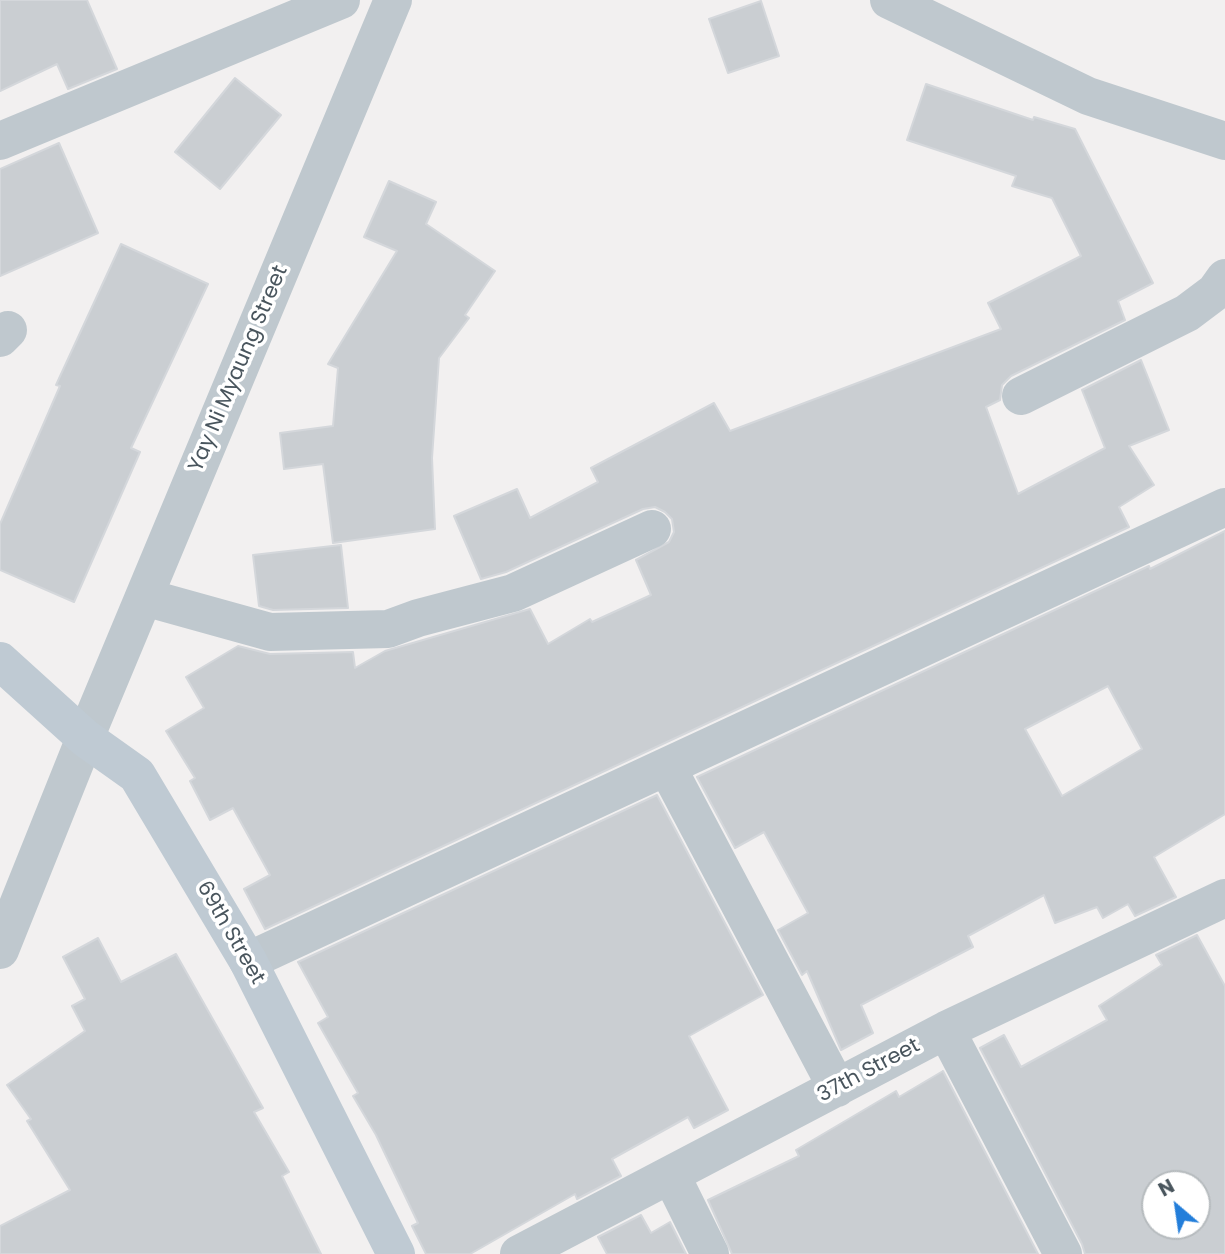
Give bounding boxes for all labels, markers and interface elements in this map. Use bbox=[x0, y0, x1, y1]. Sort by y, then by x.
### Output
street label: Yay Ni Myaung Street bbox=[184, 262, 294, 476]
street label: 69th Street bbox=[190, 877, 270, 989]
street label: 37th Street bbox=[814, 1034, 924, 1108]
north arrow bbox=[1141, 1170, 1211, 1240]
text: N bbox=[1154, 1173, 1179, 1203]

